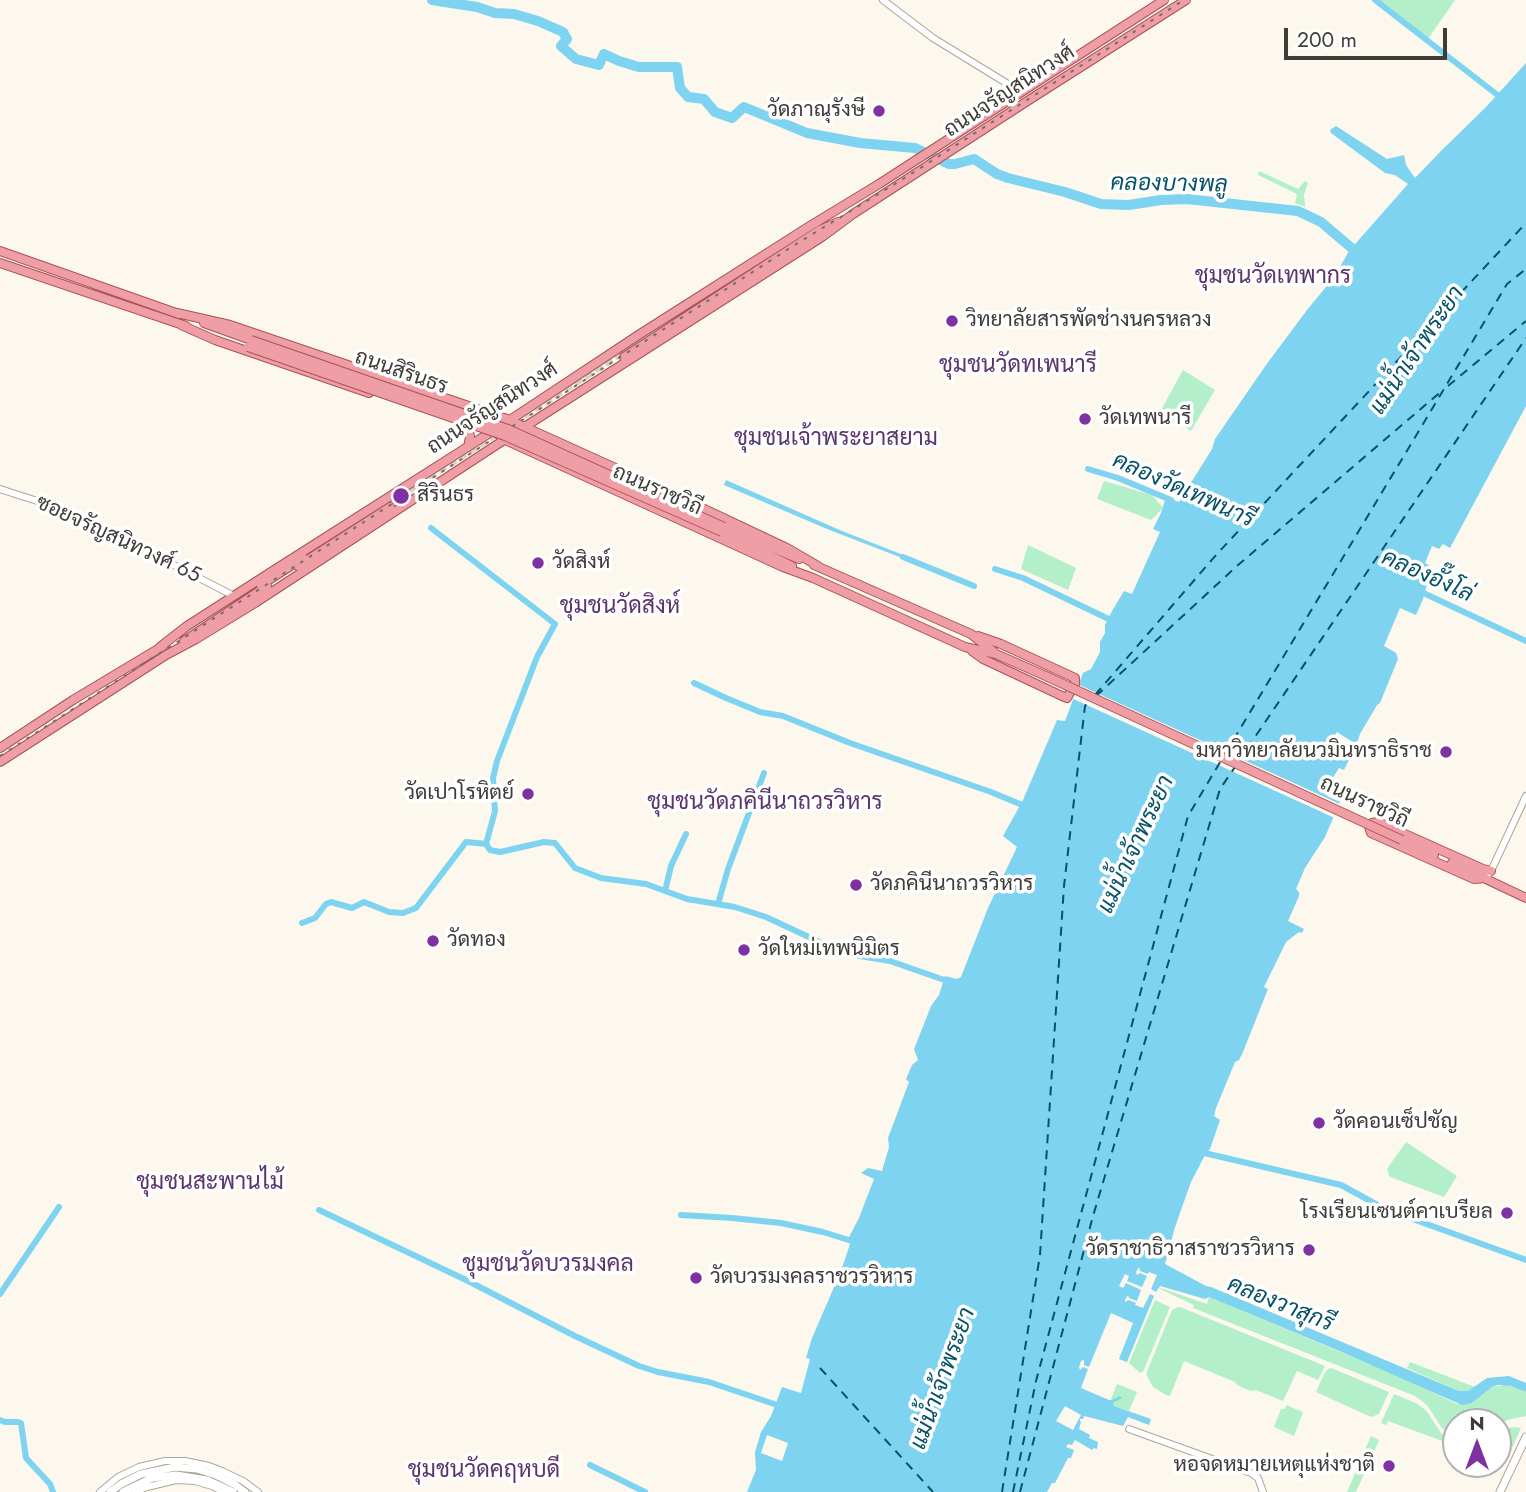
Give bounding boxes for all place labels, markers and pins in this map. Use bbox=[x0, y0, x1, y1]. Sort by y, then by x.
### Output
place label: วัดภาณุรังษี bbox=[767, 98, 865, 124]
marker: วัดภาณุรังษี bbox=[871, 103, 887, 119]
place label: วิทยาลัยสารพัดช่างนครหลวง bbox=[966, 308, 1211, 334]
marker: วิทยาลัยสารพัดช่างนครหลวง bbox=[944, 313, 960, 329]
place label: วัดเทพนารี bbox=[1099, 406, 1191, 432]
marker: วัดเทพนารี bbox=[1077, 411, 1093, 427]
place label: สิรินธร bbox=[417, 483, 474, 509]
marker: สิรินธร bbox=[391, 486, 411, 506]
place label: วัดสิงห์ bbox=[552, 550, 610, 576]
marker: วัดสิงห์ bbox=[530, 555, 546, 571]
place label: มหาวิทยาลัยนวมินทราธิราช bbox=[1196, 739, 1432, 765]
marker: มหาวิทยาลัยนวมินทราธิราช bbox=[1438, 744, 1454, 760]
place label: วัดเปาโรหิตย์ bbox=[404, 781, 514, 807]
marker: วัดเปาโรหิตย์ bbox=[520, 786, 536, 802]
place label: วัดภคินีนาถวรวิหาร bbox=[870, 872, 1033, 898]
marker: วัดภคินีนาถวรวิหาร bbox=[848, 877, 864, 893]
place label: วัดทอง bbox=[447, 928, 506, 954]
marker: วัดทอง bbox=[425, 933, 441, 949]
place label: วัดใหม่เทพนิมิตร bbox=[758, 937, 900, 963]
marker: วัดใหม่เทพนิมิตร bbox=[736, 942, 752, 958]
place label: วัดคอนเซ็ปชัญ bbox=[1333, 1110, 1458, 1136]
marker: วัดคอนเซ็ปชัญ bbox=[1311, 1115, 1327, 1131]
place label: โรงเรียนเซนต์คาเบรียล bbox=[1300, 1200, 1493, 1226]
marker: โรงเรียนเซนต์คาเบรียล bbox=[1499, 1205, 1515, 1221]
place label: วัดราชาธิวาสราชวรวิหาร bbox=[1086, 1237, 1295, 1263]
marker: วัดราชาธิวาสราชวรวิหาร bbox=[1301, 1242, 1317, 1258]
place label: วัดบวรมงคลราชวรวิหาร bbox=[710, 1265, 913, 1291]
marker: วัดบวรมงคลราชวรวิหาร bbox=[688, 1270, 704, 1286]
place label: หอจดหมายเหตุแห่งชาติ bbox=[1173, 1453, 1375, 1479]
marker: หอจดหมายเหตุแห่งชาติ bbox=[1381, 1458, 1397, 1474]

